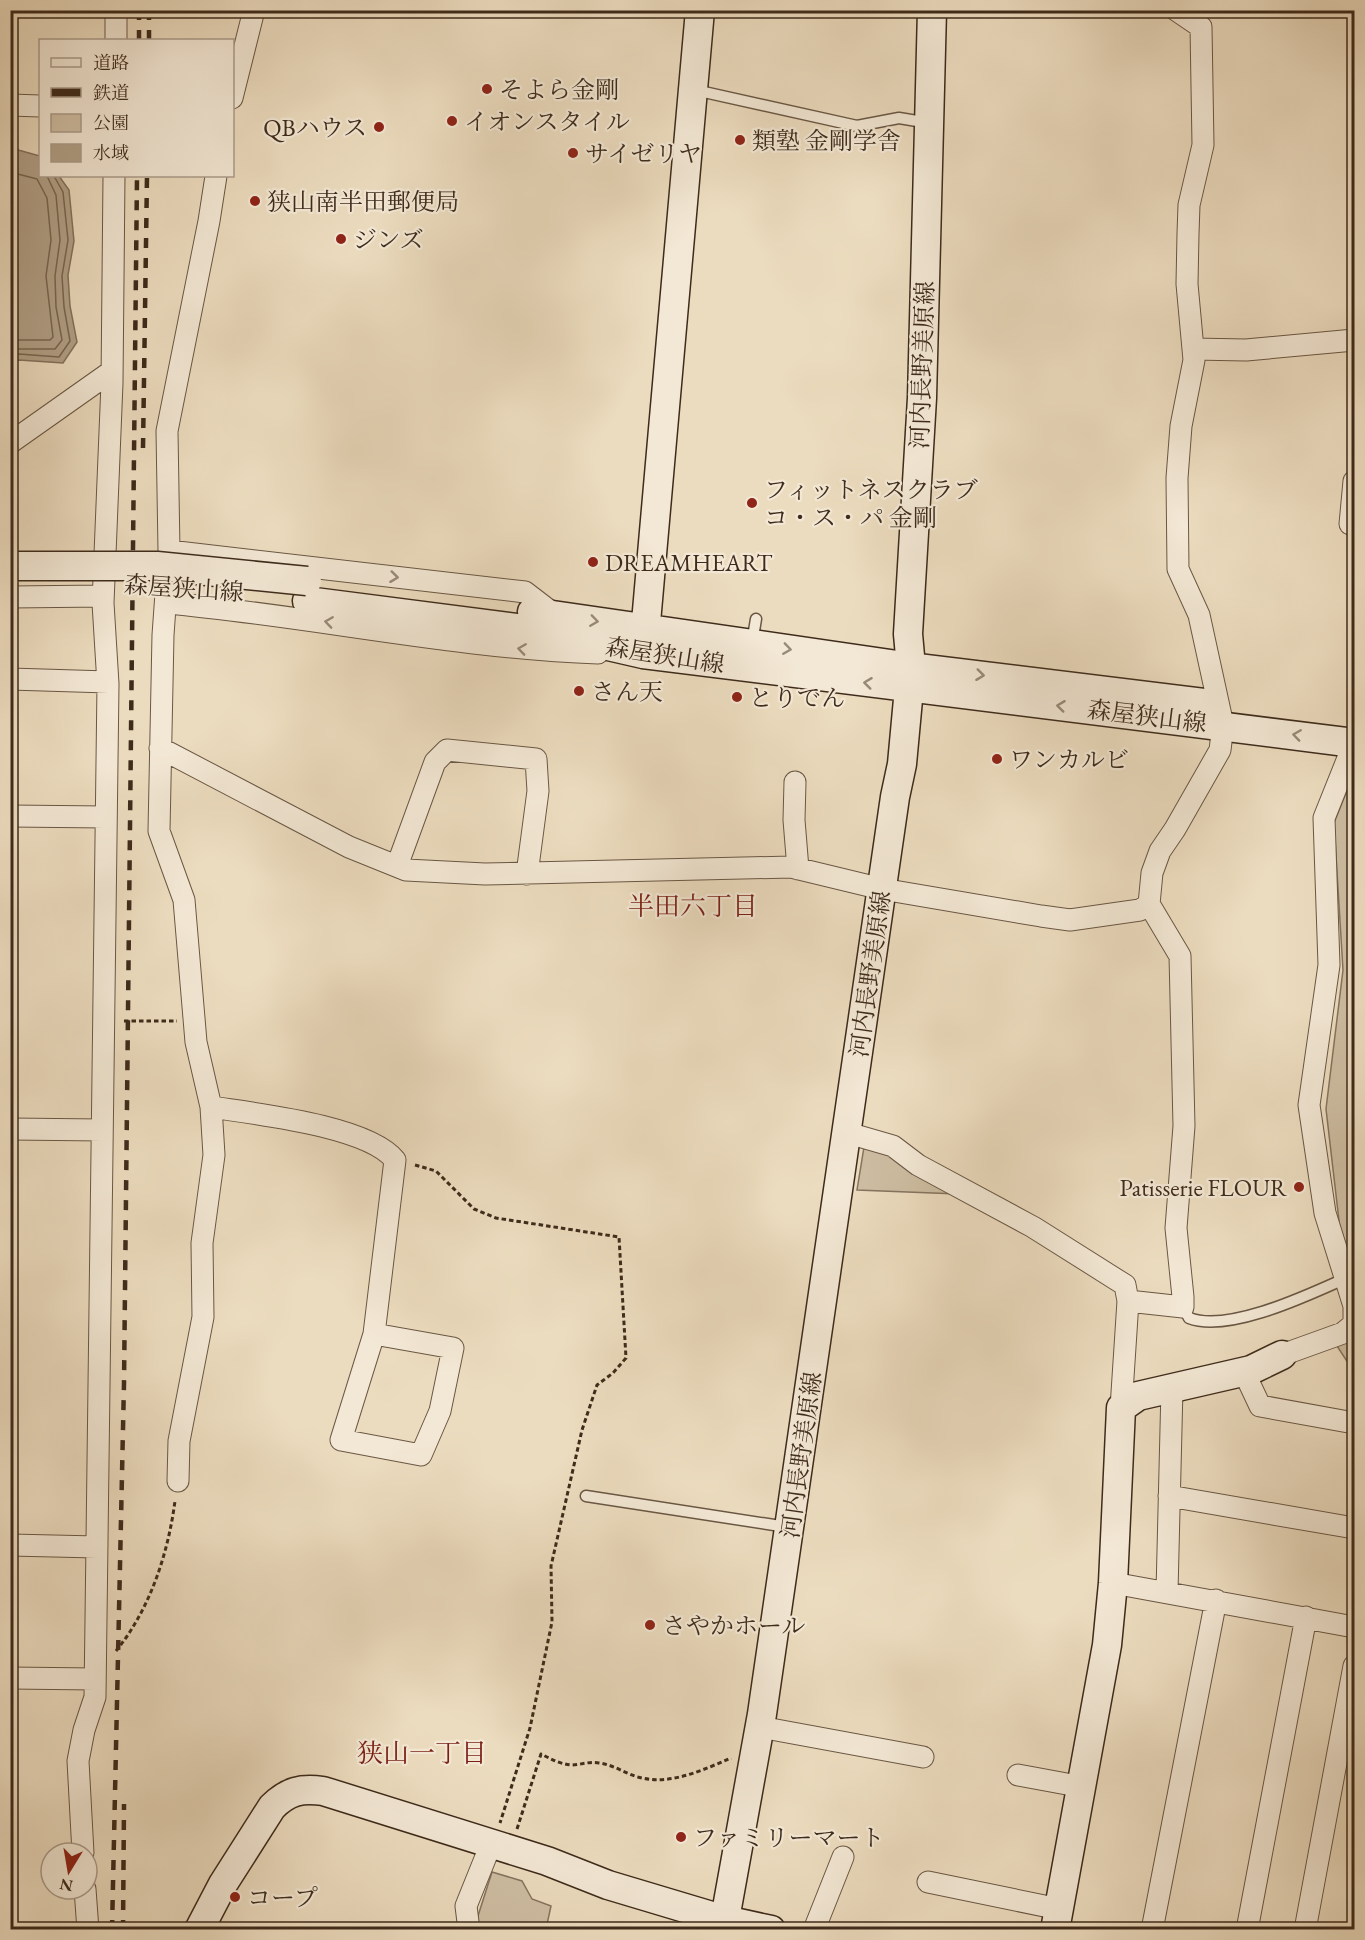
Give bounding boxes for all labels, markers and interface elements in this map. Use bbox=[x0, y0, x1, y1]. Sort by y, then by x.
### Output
legend bbox=[39, 39, 234, 177]
text: 道路 bbox=[93, 51, 129, 74]
place label: そよら金剛 bbox=[499, 74, 619, 105]
text: 鉄道 bbox=[93, 81, 129, 104]
marker: そよら金剛 bbox=[480, 82, 494, 96]
place label: イオンスタイル bbox=[464, 106, 630, 137]
text: 公園 bbox=[93, 111, 129, 134]
place label: QBハウス bbox=[263, 112, 367, 143]
marker: イオンスタイル bbox=[445, 114, 459, 128]
marker: QBハウス bbox=[372, 120, 386, 134]
place label: 類塾 金剛学舎 bbox=[752, 125, 901, 156]
marker: 類塾 金剛学舎 bbox=[733, 133, 747, 147]
place label: サイゼリヤ bbox=[585, 138, 702, 169]
text: 水域 bbox=[93, 141, 129, 164]
marker: サイゼリヤ bbox=[566, 146, 580, 160]
place label: 狭山南半田郵便局 bbox=[267, 186, 459, 217]
marker: 狭山南半田郵便局 bbox=[248, 194, 262, 208]
place label: ジンズ bbox=[353, 224, 424, 255]
marker: ジンズ bbox=[334, 232, 348, 246]
street label: 河内長野美原線 bbox=[904, 281, 940, 449]
place label: フィットネスクラブ コ・ス・パ 金剛 bbox=[764, 474, 978, 533]
marker: フィットネスクラブ コ・ス・パ 金剛 bbox=[745, 496, 759, 510]
place label: DREAMHEART bbox=[605, 547, 773, 578]
marker: DREAMHEART bbox=[586, 555, 600, 569]
street label: 森屋狭山線 bbox=[123, 568, 245, 608]
one-way arrow bbox=[389, 570, 399, 583]
one-way arrow bbox=[589, 614, 599, 626]
one-way arrow bbox=[324, 616, 333, 628]
street label: 森屋狭山線 bbox=[603, 630, 727, 680]
one-way arrow bbox=[782, 642, 792, 654]
one-way arrow bbox=[517, 643, 526, 655]
one-way arrow bbox=[976, 668, 985, 681]
place label: さん天 bbox=[591, 676, 663, 707]
one-way arrow bbox=[863, 678, 872, 690]
place label: とりでん bbox=[749, 682, 845, 713]
marker: さん天 bbox=[572, 684, 586, 698]
marker: とりでん bbox=[730, 690, 744, 704]
street label: 森屋狭山線 bbox=[1086, 693, 1208, 739]
one-way arrow bbox=[1057, 700, 1066, 713]
one-way arrow bbox=[1292, 729, 1301, 742]
place label: ワンカルビ bbox=[1009, 744, 1129, 775]
marker: ワンカルビ bbox=[990, 752, 1004, 766]
district label: 半田六丁目 bbox=[628, 889, 758, 923]
street label: 河内長野美原線 bbox=[843, 889, 897, 1059]
place label: Patisserie FLOUR bbox=[1120, 1172, 1288, 1203]
marker: Patisserie FLOUR bbox=[1292, 1180, 1306, 1194]
street label: 河内長野美原線 bbox=[774, 1370, 828, 1540]
place label: さやかホール bbox=[662, 1610, 806, 1641]
marker: さやかホール bbox=[643, 1618, 657, 1632]
district label: 狭山一丁目 bbox=[357, 1736, 487, 1770]
place label: ファミリーマート bbox=[693, 1822, 885, 1853]
marker: ファミリーマート bbox=[674, 1830, 688, 1844]
north arrow bbox=[39, 1841, 99, 1901]
text: N bbox=[58, 1874, 75, 1897]
place label: コープ bbox=[247, 1882, 318, 1913]
marker: コープ bbox=[228, 1890, 242, 1904]

